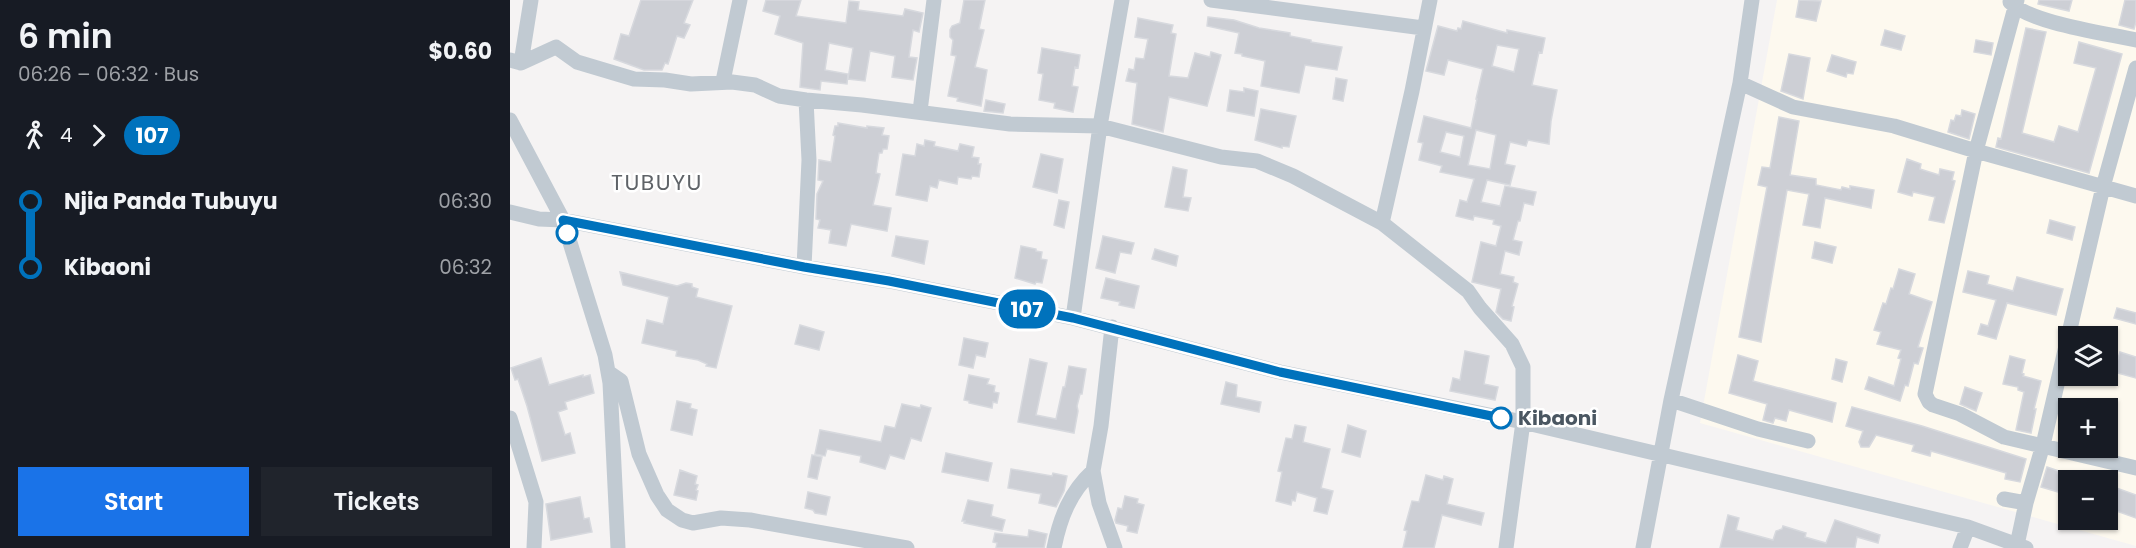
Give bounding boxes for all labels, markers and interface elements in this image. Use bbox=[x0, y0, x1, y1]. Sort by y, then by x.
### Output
text: 6 min bbox=[18, 13, 113, 60]
text: $0.60 bbox=[429, 36, 492, 67]
text: 06:26 – 06:32 · Bus bbox=[18, 60, 199, 88]
icon: walk bbox=[18, 119, 51, 152]
icon: forward bbox=[82, 119, 115, 152]
text: 4 bbox=[60, 121, 73, 149]
text: 107 bbox=[136, 121, 168, 150]
district label: TUBUYU bbox=[611, 167, 703, 198]
text: Njia Panda Tubuyu bbox=[64, 186, 277, 217]
text: 06:30 bbox=[438, 187, 492, 215]
unlabelled marker bbox=[556, 222, 578, 244]
text: Kibaoni bbox=[64, 252, 151, 283]
text: 06:32 bbox=[439, 253, 492, 281]
line badge: 107 bbox=[992, 290, 1062, 328]
text: 107 bbox=[1011, 295, 1043, 324]
map controls bbox=[2058, 326, 2118, 530]
button: layers bbox=[2058, 326, 2118, 386]
button: + bbox=[2058, 398, 2118, 458]
place label: Kibaoni bbox=[1518, 404, 1597, 432]
marker: Kibaoni bbox=[1490, 407, 1512, 429]
button: Start bbox=[18, 467, 249, 536]
button: Tickets bbox=[261, 467, 492, 536]
button: − bbox=[2058, 470, 2118, 530]

